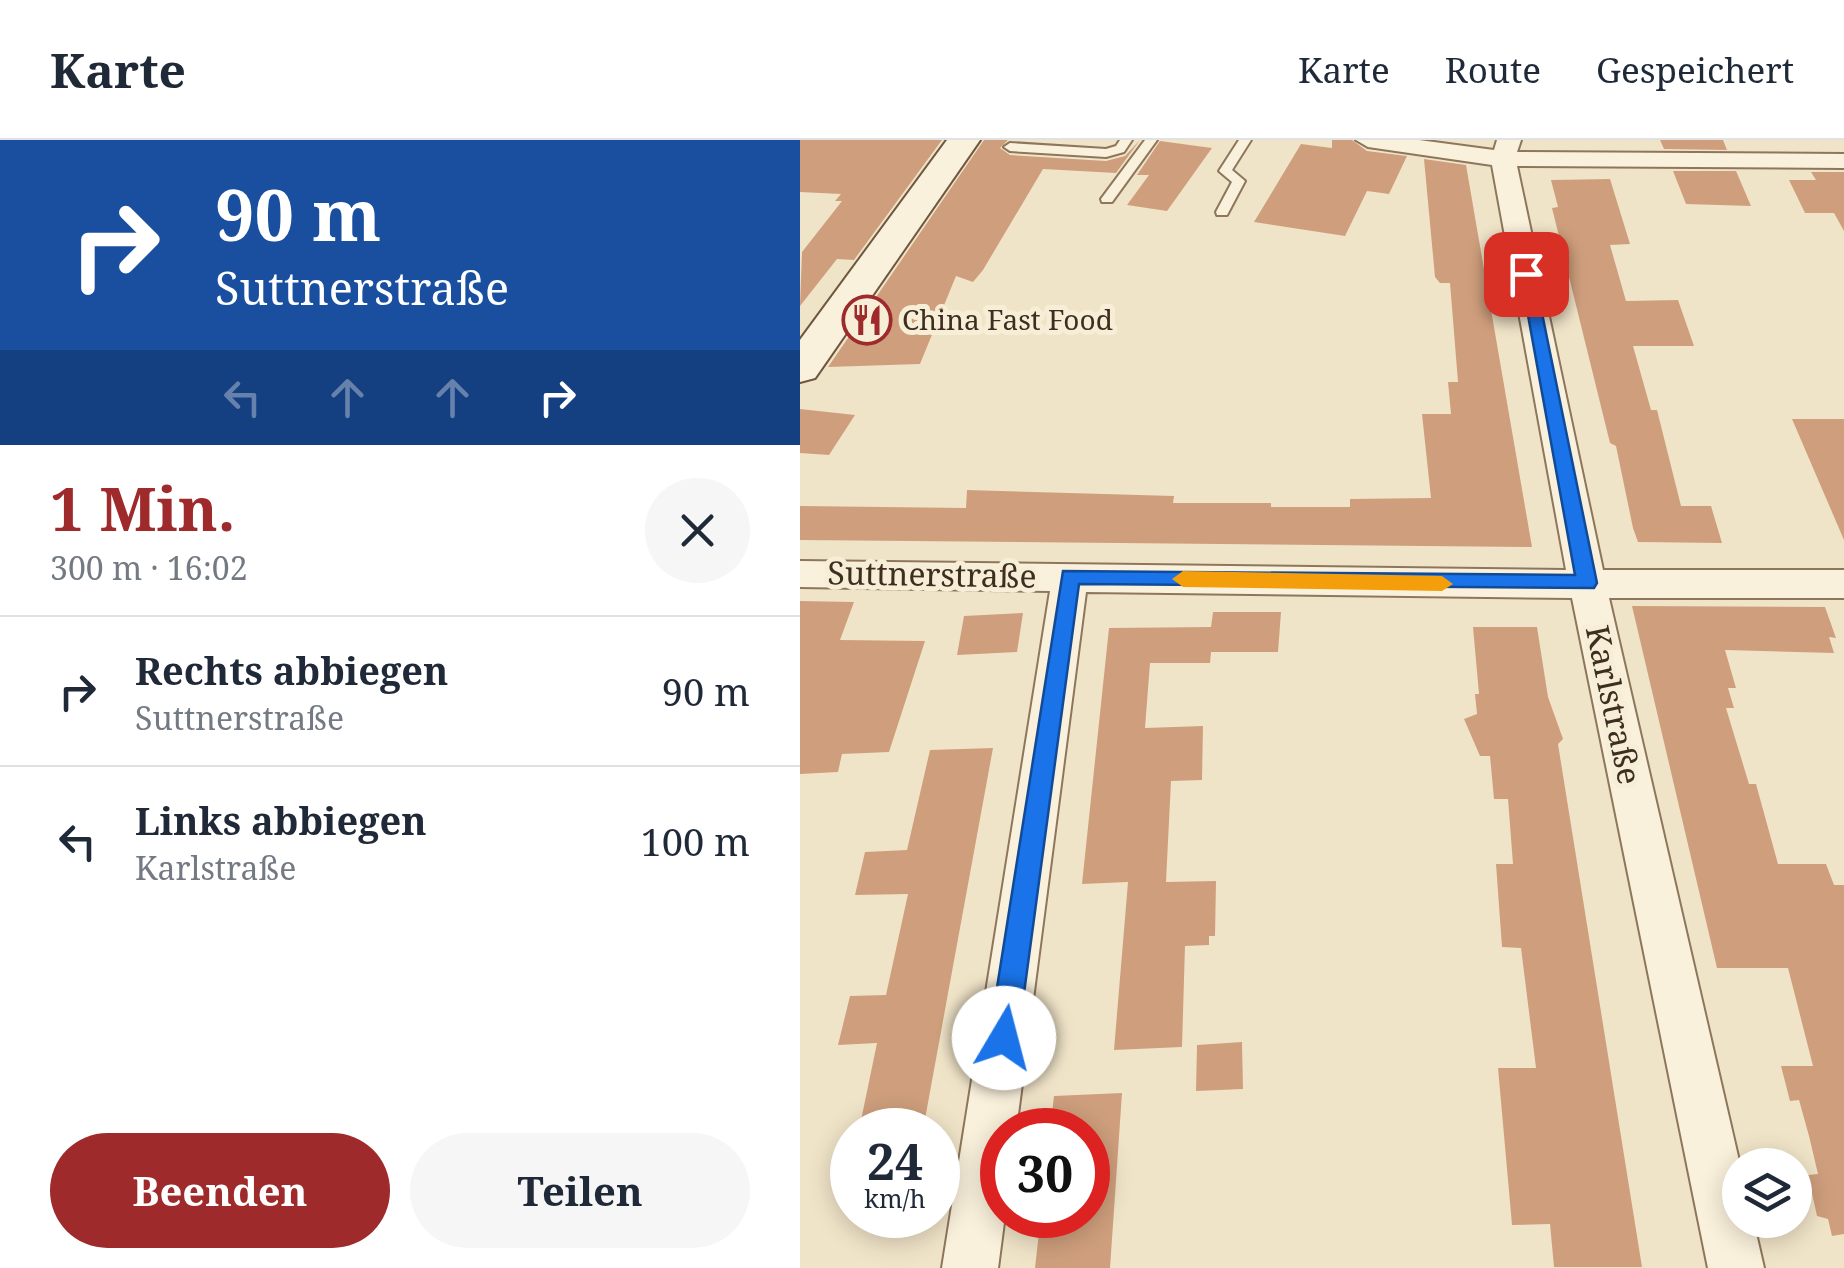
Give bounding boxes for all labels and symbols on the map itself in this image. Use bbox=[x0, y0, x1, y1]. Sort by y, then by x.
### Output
pin bbox=[1484, 232, 1569, 317]
restaurant icon: China Fast Food bbox=[841, 294, 893, 346]
place label: China Fast Food bbox=[902, 300, 1113, 338]
street label: Suttnerstraße bbox=[827, 550, 1037, 597]
street label: Karlstraße bbox=[1577, 621, 1652, 788]
position arrow bbox=[952, 986, 1056, 1090]
speed limit sign: 30 bbox=[980, 1108, 1110, 1238]

